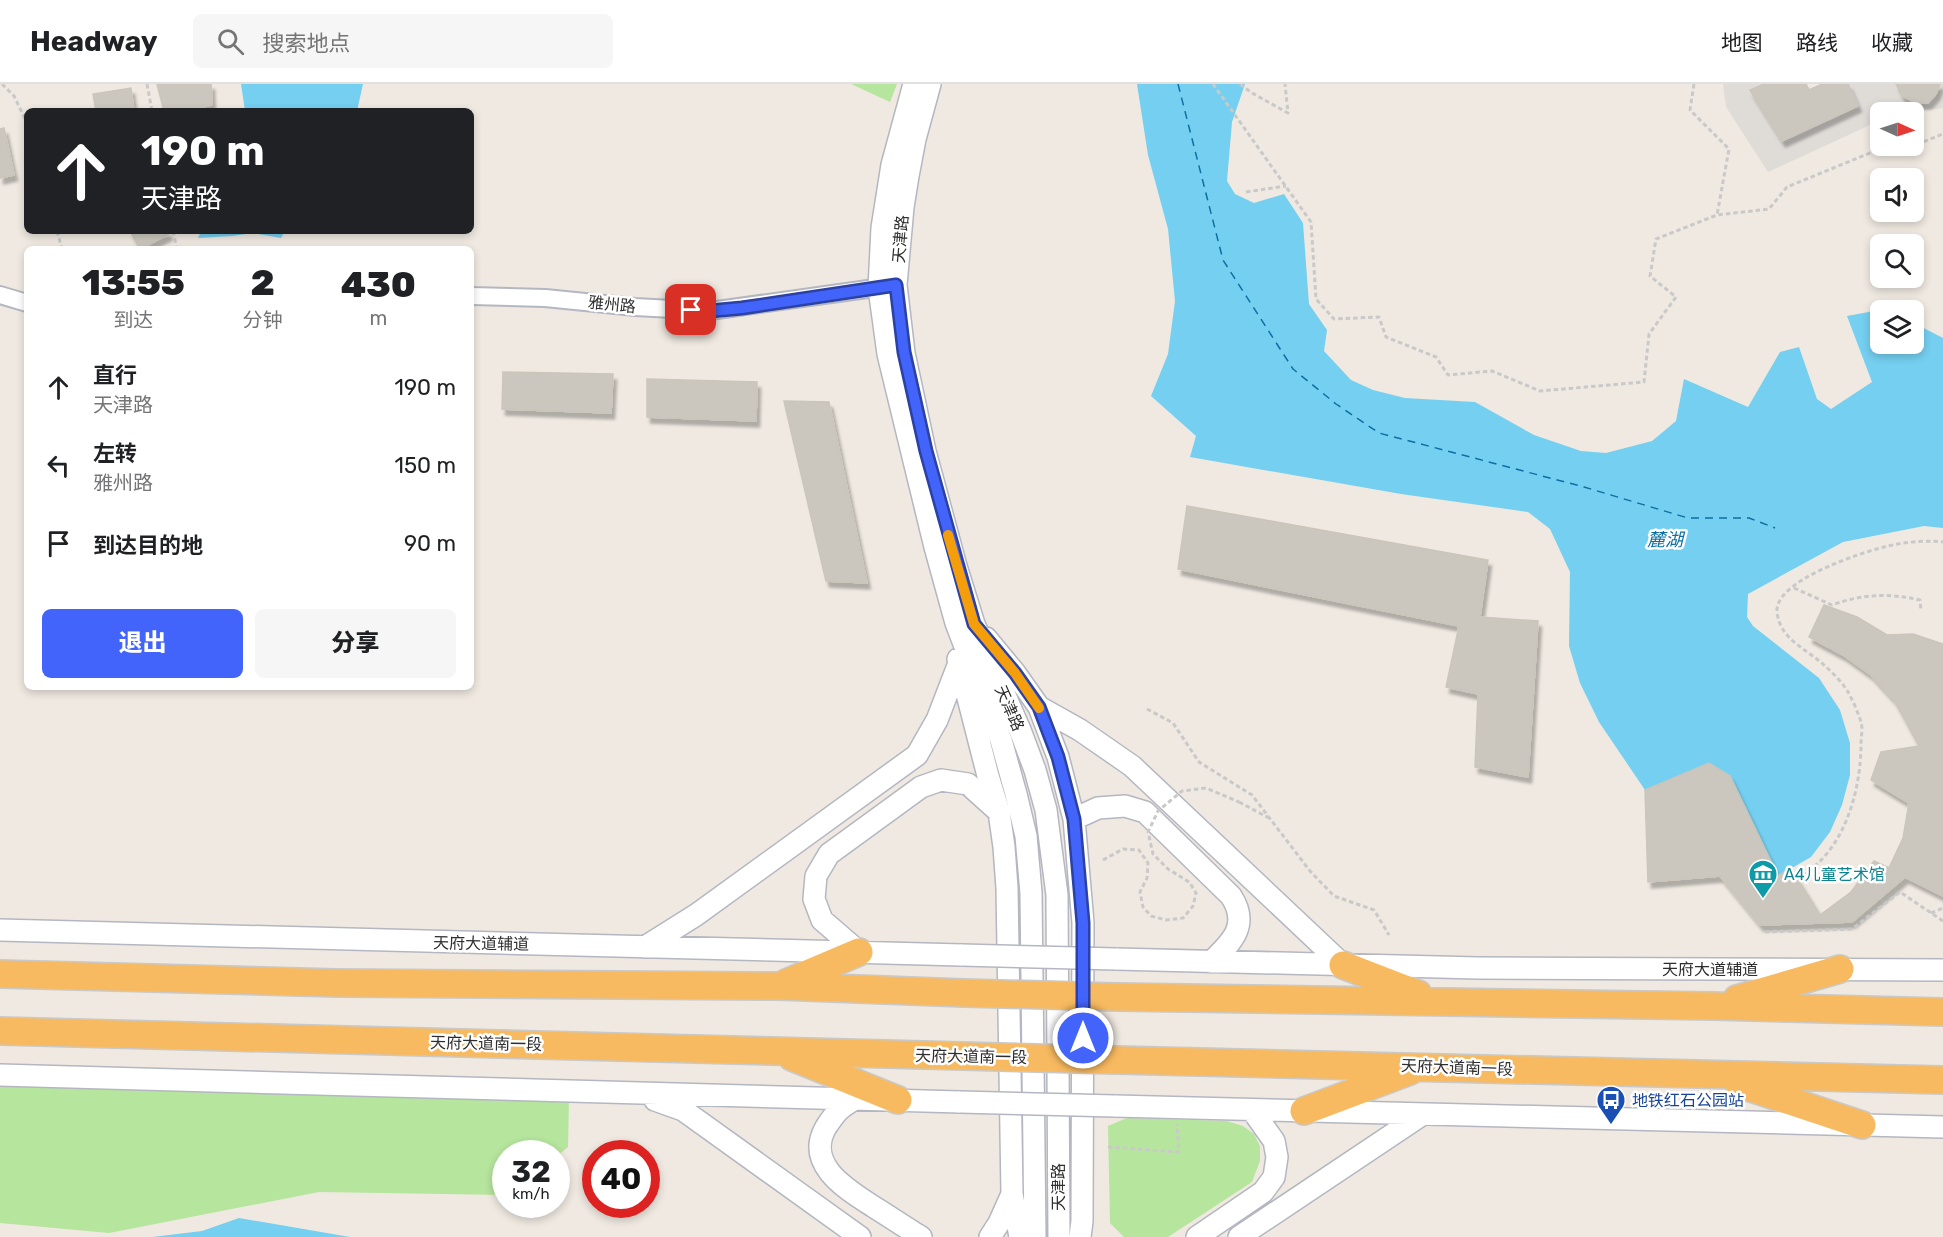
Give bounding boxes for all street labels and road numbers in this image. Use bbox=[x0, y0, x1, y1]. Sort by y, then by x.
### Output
street label: 天津路 bbox=[889, 214, 912, 264]
street label: 雅州路 bbox=[587, 293, 637, 316]
street label: 天津路 bbox=[991, 682, 1028, 734]
street label: 天府大道辅道 bbox=[433, 933, 529, 954]
street label: 天府大道辅道 bbox=[1662, 960, 1758, 979]
street label: 天府大道南一段 bbox=[430, 1033, 542, 1054]
street label: 天府大道南一段 bbox=[915, 1046, 1027, 1067]
street label: 天府大道南一段 bbox=[1401, 1056, 1513, 1079]
street label: 天津路 bbox=[1049, 1163, 1068, 1211]

